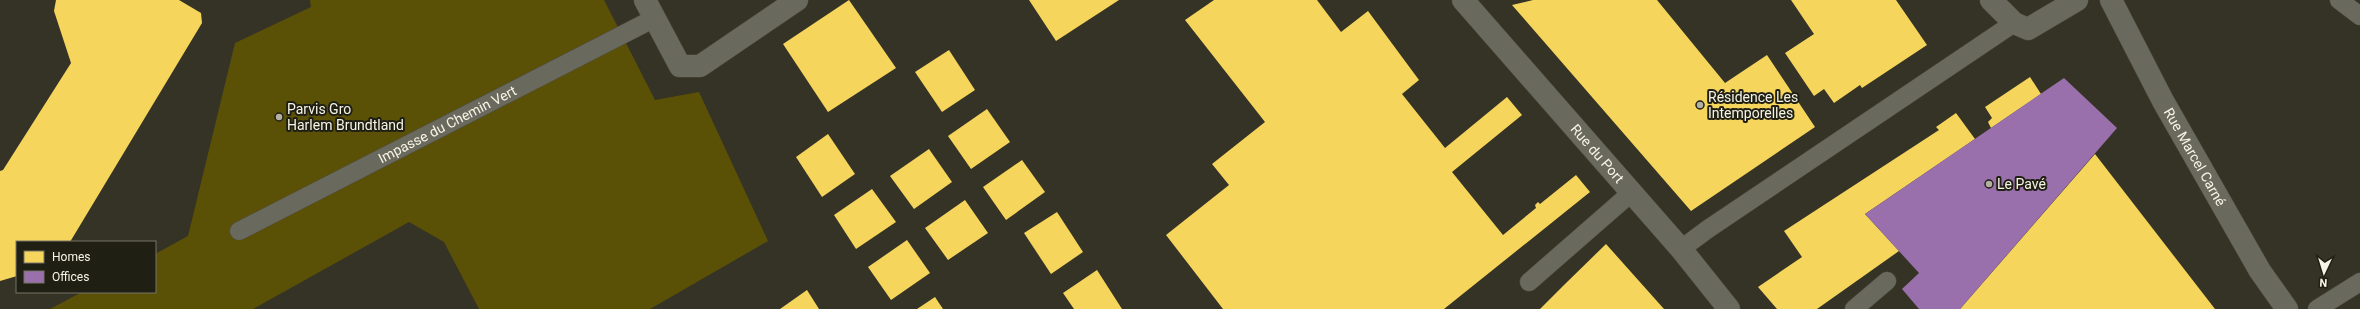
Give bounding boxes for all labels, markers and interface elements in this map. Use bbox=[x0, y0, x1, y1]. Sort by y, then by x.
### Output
street label: Impasse du Chemin Vert bbox=[376, 82, 519, 166]
place label: Résidence Les Intemporelles bbox=[1708, 89, 1798, 121]
marker: Résidence Les Intemporelles bbox=[1695, 100, 1705, 110]
place label: Parvis Gro Harlem Brundtland bbox=[287, 101, 404, 133]
street label: Rue Marcel Carné bbox=[2161, 105, 2229, 209]
marker: Parvis Gro Harlem Brundtland bbox=[274, 112, 284, 122]
street label: Rue du Port bbox=[1567, 121, 1628, 186]
place label: Le Pavé bbox=[1997, 176, 2046, 192]
marker: Le Pavé bbox=[1984, 179, 1994, 189]
legend bbox=[16, 241, 156, 293]
text: Homes bbox=[52, 250, 90, 264]
north arrow bbox=[2304, 253, 2344, 293]
text: Offices bbox=[52, 270, 89, 284]
text: N bbox=[2319, 276, 2328, 289]

